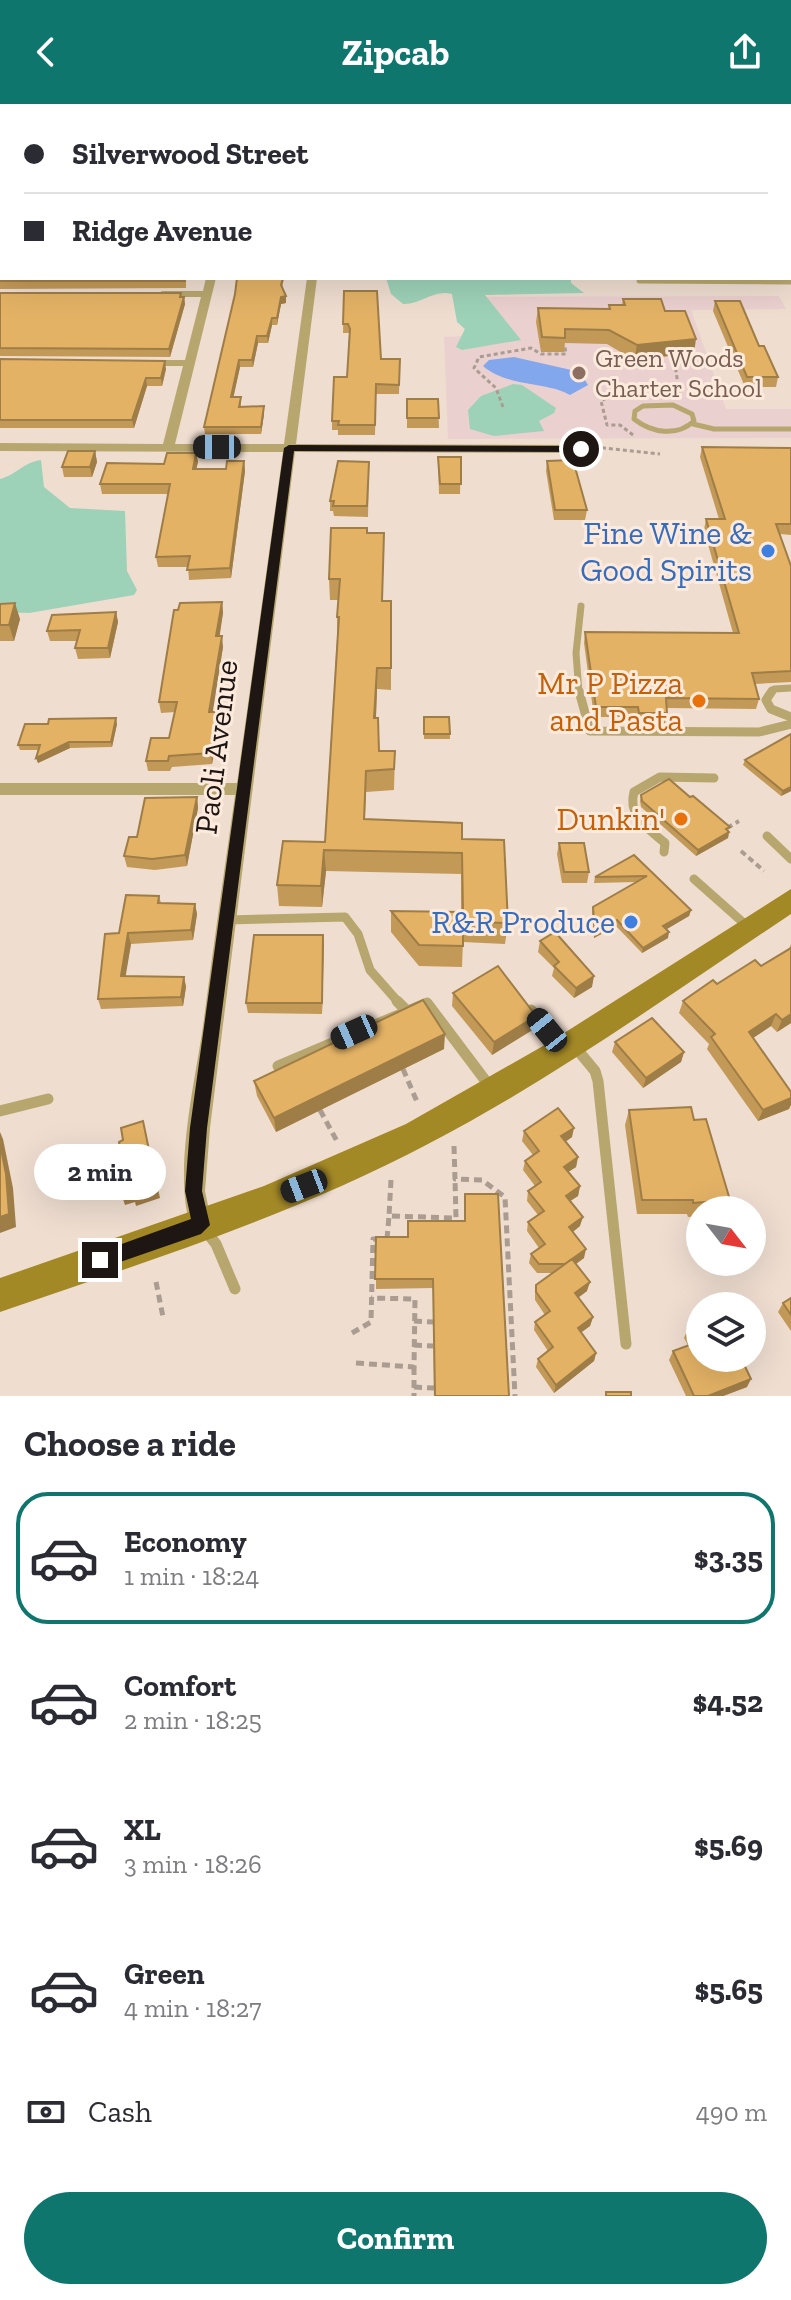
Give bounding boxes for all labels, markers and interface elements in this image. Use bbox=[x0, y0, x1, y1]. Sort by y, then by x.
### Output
icon: back bbox=[24, 30, 68, 74]
icon: share bbox=[723, 30, 767, 74]
text: Zipcab bbox=[342, 31, 449, 74]
text: Silverwood Street bbox=[72, 136, 308, 172]
text: Ridge Avenue bbox=[72, 213, 252, 249]
place label: Green Woods Charter School bbox=[595, 342, 762, 404]
marker: Green Woods Charter School bbox=[570, 364, 588, 382]
route start bbox=[563, 431, 599, 467]
car bbox=[193, 435, 241, 459]
place label: Fine Wine & Good Spirits bbox=[580, 514, 752, 589]
marker: Fine Wine & Good Spirits bbox=[759, 542, 777, 560]
street label: Paoli Avenue bbox=[186, 658, 246, 836]
place label: Mr P Pizza and Pasta bbox=[537, 664, 683, 739]
marker: Mr P Pizza and Pasta bbox=[690, 692, 708, 710]
place label: Dunkin' bbox=[557, 800, 665, 838]
marker: Dunkin' bbox=[672, 810, 690, 828]
place label: R&R Produce bbox=[431, 903, 615, 941]
marker: R&R Produce bbox=[622, 913, 640, 931]
car bbox=[523, 1004, 571, 1056]
car bbox=[327, 1011, 381, 1053]
callout: 2 min bbox=[34, 1144, 166, 1200]
text: 2 min bbox=[68, 1156, 132, 1188]
car bbox=[277, 1166, 331, 1206]
north arrow bbox=[686, 1196, 766, 1276]
map controls bbox=[686, 1196, 766, 1372]
route end bbox=[82, 1242, 118, 1278]
button: layers bbox=[686, 1292, 766, 1372]
text: Choose a ride bbox=[24, 1422, 236, 1465]
icon: car bbox=[28, 1522, 100, 1594]
text: Economy bbox=[124, 1524, 247, 1560]
text: $3.35 bbox=[694, 1540, 763, 1576]
text: 1 min · 18:24 bbox=[124, 1560, 259, 1592]
icon: car bbox=[28, 1666, 100, 1738]
text: Comfort bbox=[124, 1668, 236, 1704]
text: $4.52 bbox=[693, 1684, 763, 1720]
text: 2 min · 18:25 bbox=[124, 1704, 262, 1736]
icon: car bbox=[28, 1810, 100, 1882]
text: XL bbox=[124, 1812, 161, 1848]
text: $5.69 bbox=[694, 1828, 763, 1864]
text: 3 min · 18:26 bbox=[124, 1848, 262, 1880]
icon: car bbox=[28, 1954, 100, 2026]
text: Green bbox=[124, 1956, 204, 1992]
text: $5.65 bbox=[694, 1972, 763, 2008]
text: 4 min · 18:27 bbox=[124, 1992, 262, 2024]
icon: cash bbox=[24, 2090, 68, 2134]
text: Cash bbox=[88, 2094, 152, 2130]
text: 490 m bbox=[696, 2096, 767, 2128]
button: Confirm bbox=[24, 2192, 767, 2284]

